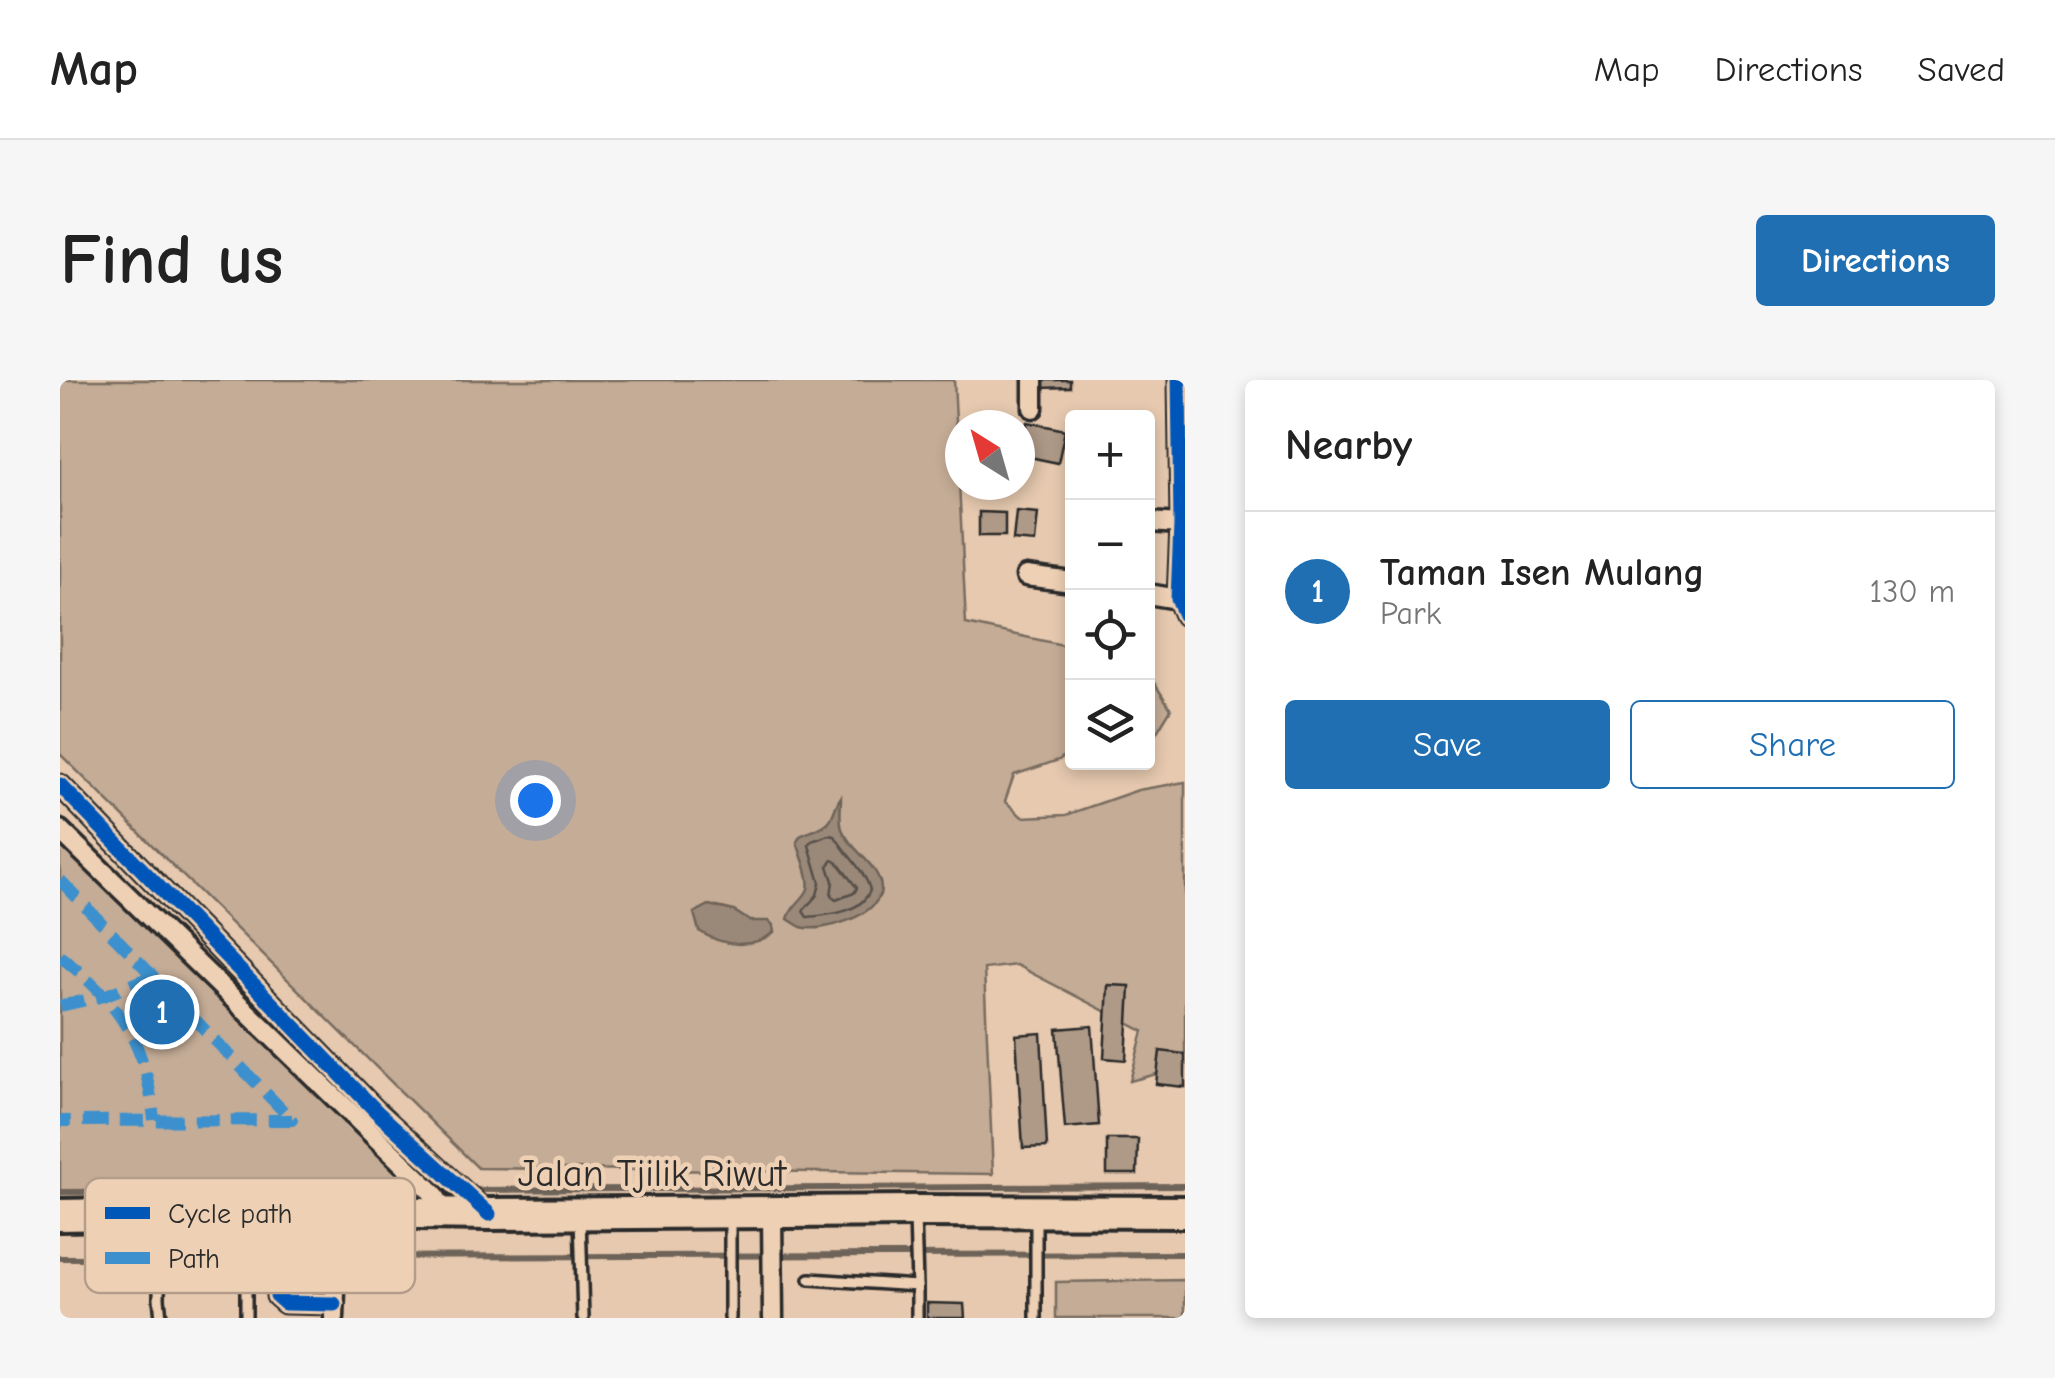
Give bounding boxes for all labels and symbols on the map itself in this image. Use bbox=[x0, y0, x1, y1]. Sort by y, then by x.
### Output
north arrow bbox=[945, 410, 1035, 500]
your location bbox=[510, 775, 561, 826]
pin: 1 bbox=[130, 974, 194, 1050]
street label: Jalan Tjilik Riwut bbox=[518, 1152, 787, 1196]
legend bbox=[85, 1178, 415, 1293]
text: Cycle path bbox=[168, 1198, 293, 1230]
text: Path bbox=[168, 1243, 220, 1275]

